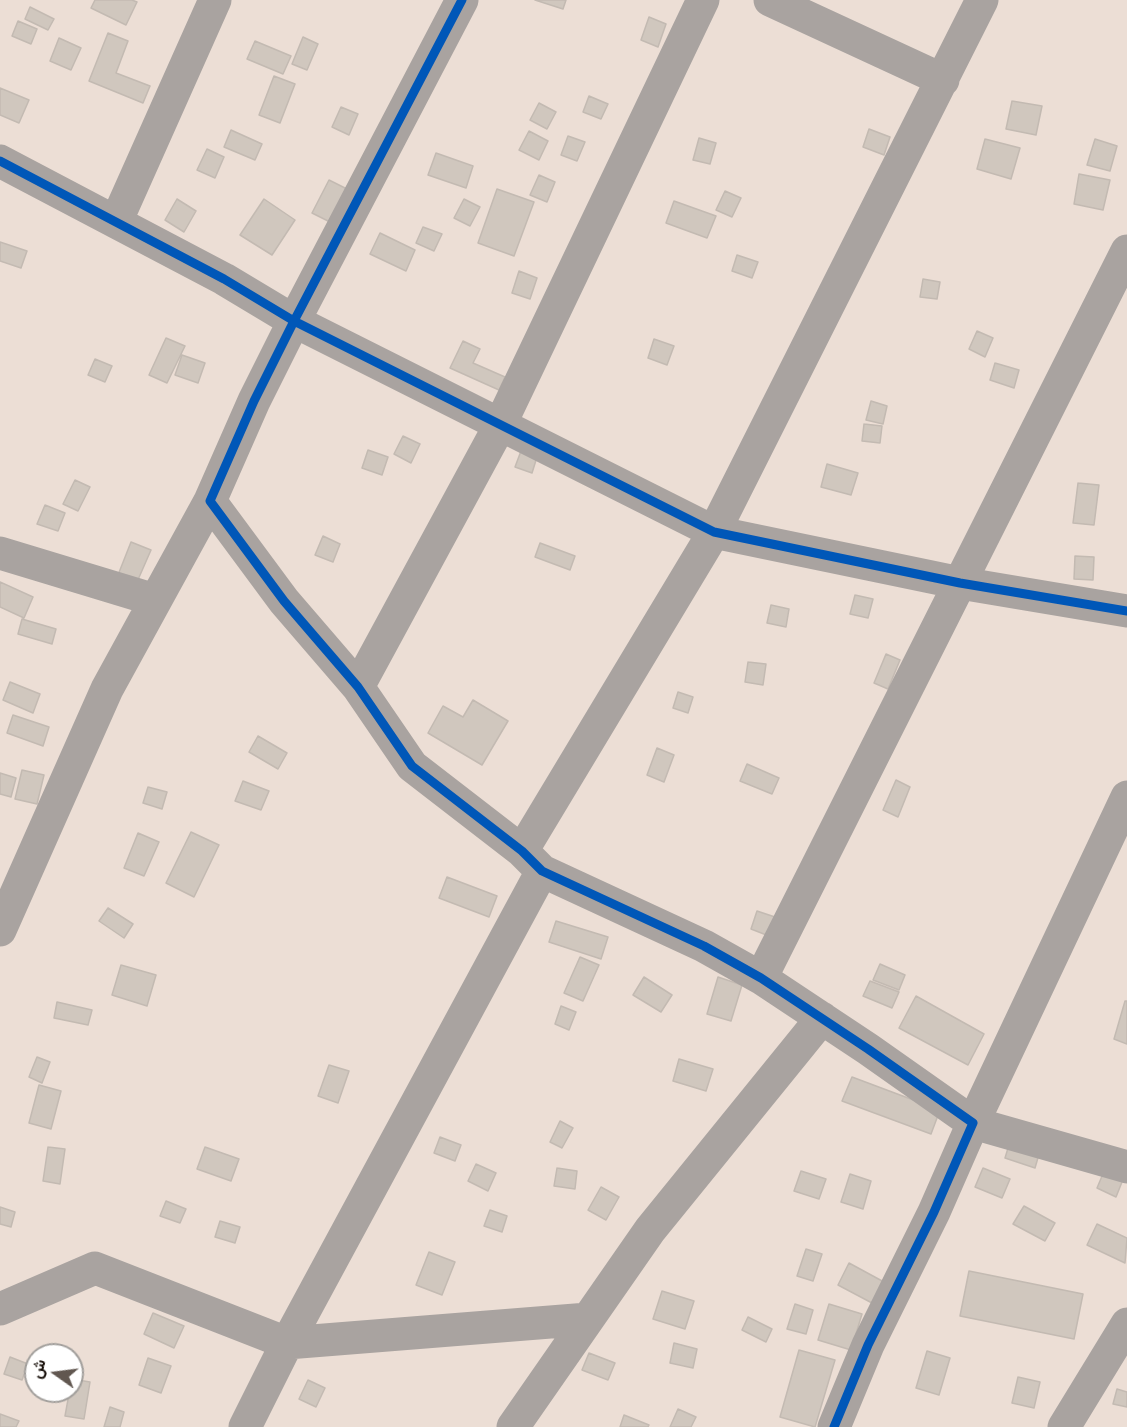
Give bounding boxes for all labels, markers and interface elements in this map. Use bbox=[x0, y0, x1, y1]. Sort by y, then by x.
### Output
north arrow bbox=[24, 1343, 84, 1403]
text: ش bbox=[26, 1357, 50, 1381]

